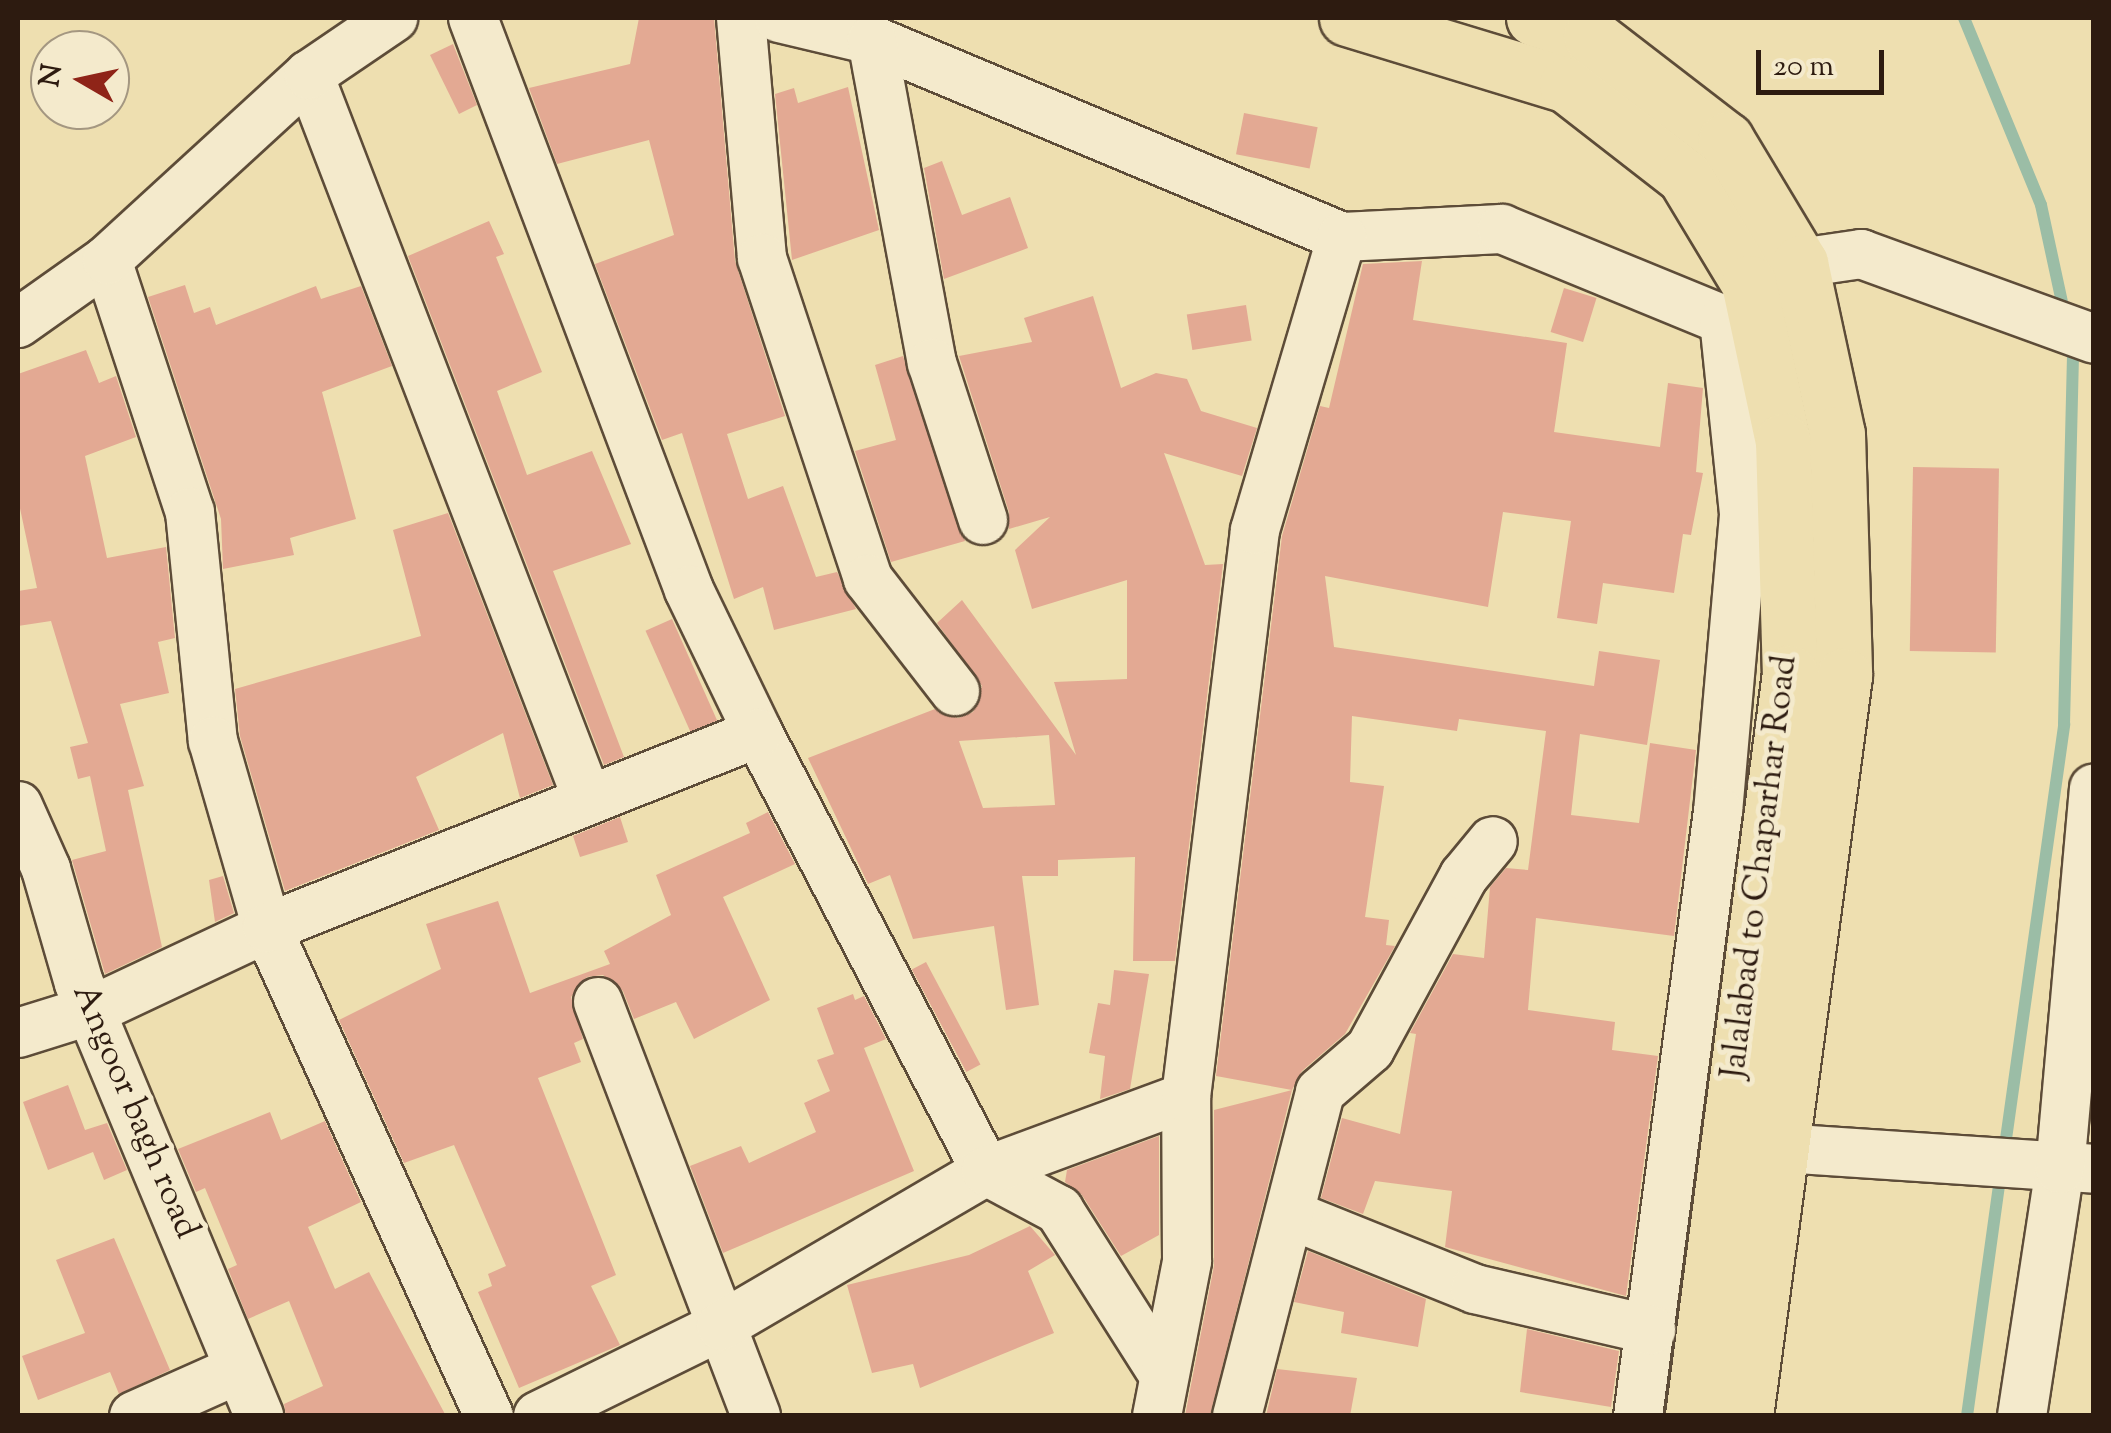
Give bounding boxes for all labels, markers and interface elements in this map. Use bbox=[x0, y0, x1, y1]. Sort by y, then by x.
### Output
north arrow bbox=[30, 30, 130, 130]
scale bar bbox=[1761, 30, 1888, 92]
text: 20 m bbox=[1773, 46, 1834, 89]
text: N bbox=[31, 61, 74, 90]
street label: Jalalabad to Chaparhar Road bbox=[1714, 653, 1808, 1081]
street label: Angoor bagh road bbox=[62, 979, 206, 1245]

